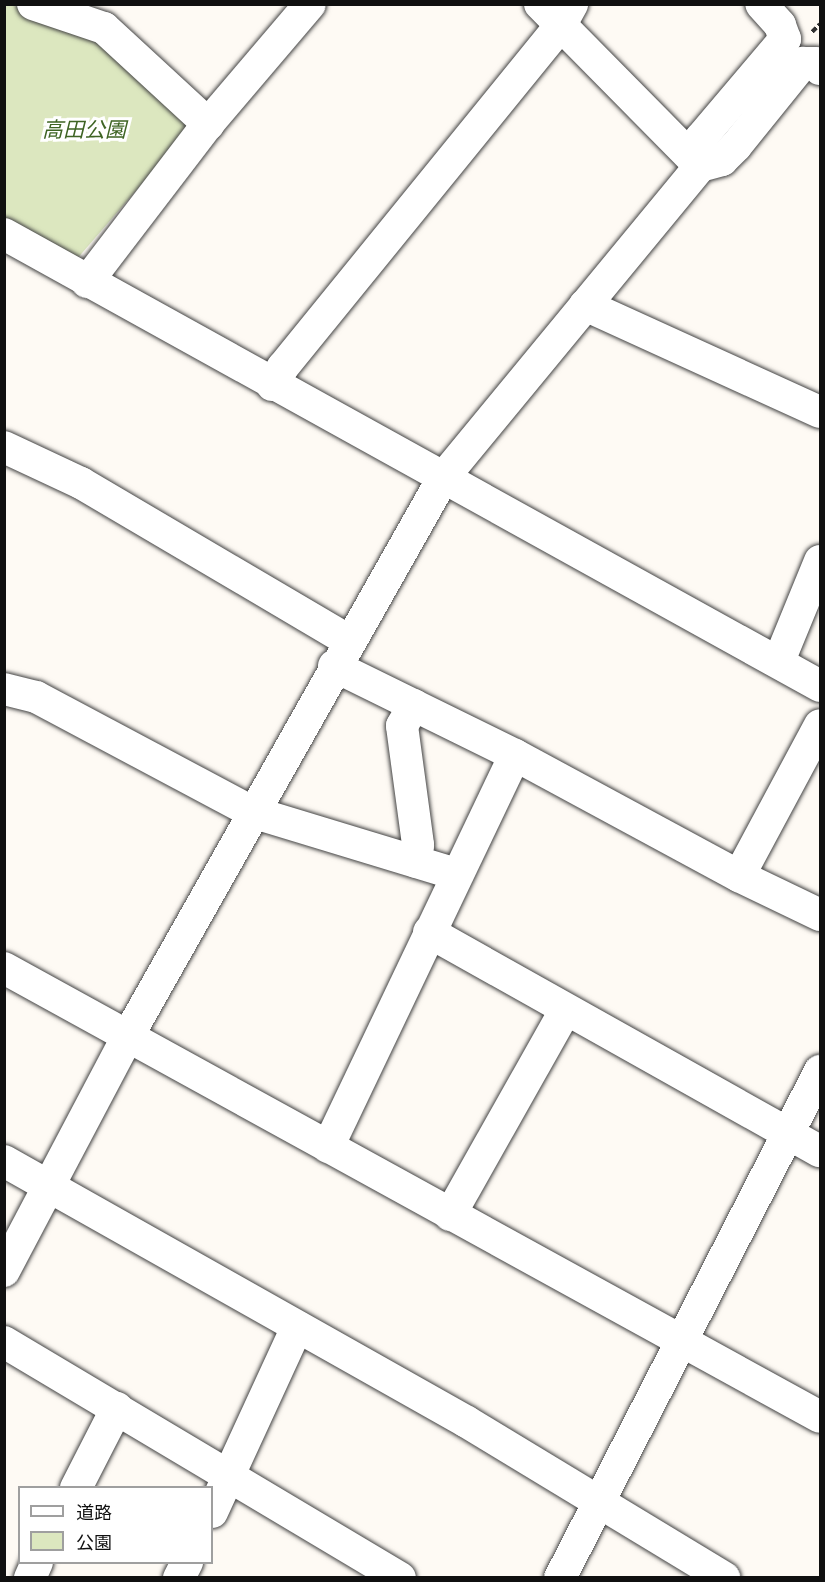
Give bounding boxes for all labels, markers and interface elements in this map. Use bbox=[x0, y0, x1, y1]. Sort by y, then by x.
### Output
park label: 高田公園 bbox=[42, 117, 126, 143]
legend bbox=[18, 1486, 213, 1564]
text: 道路 bbox=[76, 1503, 112, 1523]
text: 公園 bbox=[76, 1533, 112, 1553]

